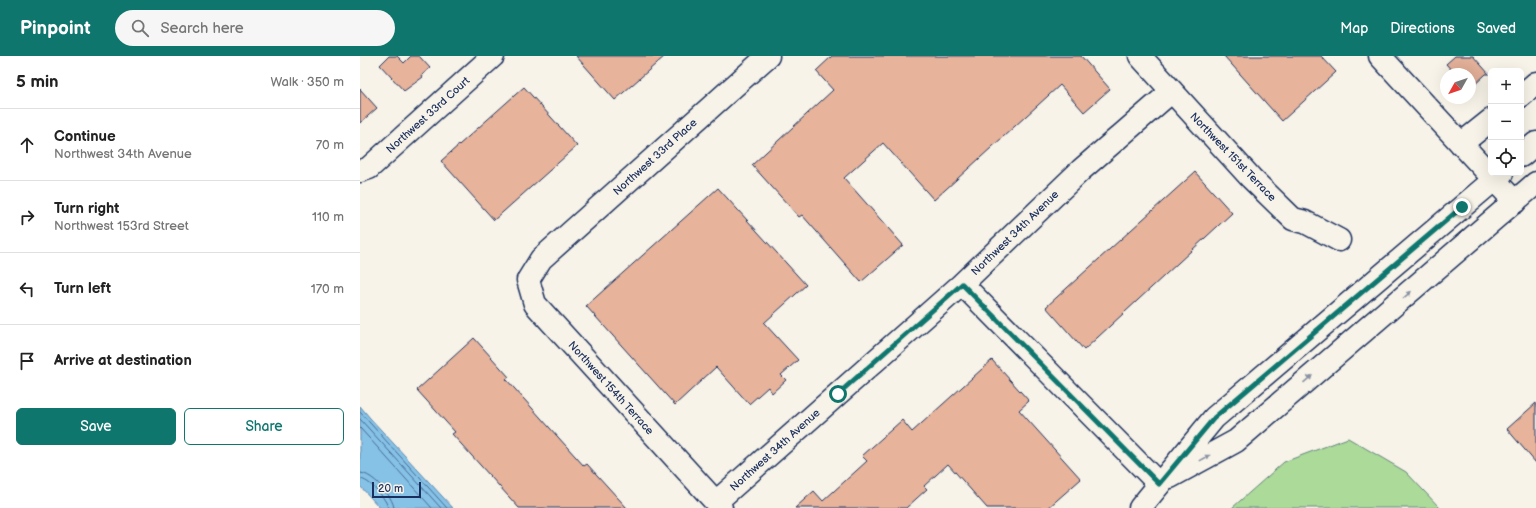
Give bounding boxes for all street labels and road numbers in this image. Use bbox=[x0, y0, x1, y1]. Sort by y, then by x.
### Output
street label: Northwest 33rd Court bbox=[384, 74, 473, 156]
street label: Northwest 151st Terrace bbox=[1187, 110, 1279, 204]
street label: Northwest 33rd Place bbox=[610, 116, 700, 198]
street label: Northwest 34th Avenue bbox=[969, 188, 1062, 278]
street label: Northwest 154th Terrace bbox=[566, 339, 657, 438]
street label: Northwest 34th Avenue bbox=[727, 406, 823, 494]

